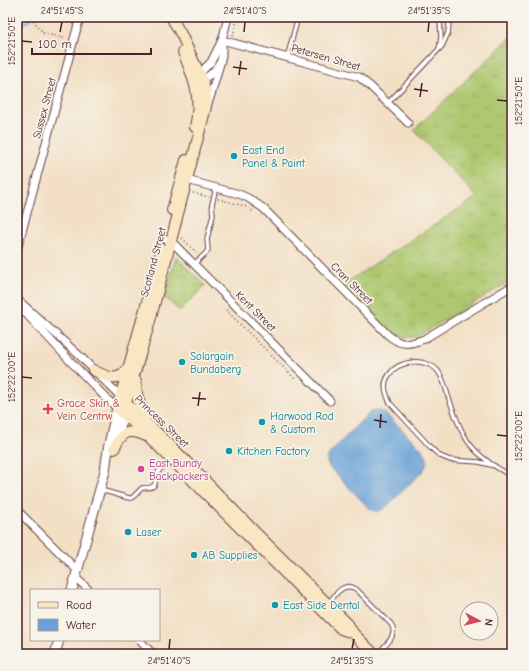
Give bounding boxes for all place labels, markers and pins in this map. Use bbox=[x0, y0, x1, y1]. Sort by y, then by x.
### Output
place label: East End Panel & Paint bbox=[242, 144, 306, 170]
marker: East End Panel & Paint bbox=[229, 151, 239, 161]
place label: Solargain Bundaberg bbox=[190, 350, 241, 376]
marker: Solargain Bundaberg bbox=[177, 357, 187, 367]
place label: Grace Skin & Vein Centrw bbox=[57, 397, 120, 423]
marker: Grace Skin & Vein Centrw bbox=[42, 403, 54, 415]
place label: Harwood Rod & Custom bbox=[270, 410, 334, 436]
marker: Harwood Rod & Custom bbox=[257, 417, 267, 427]
place label: Kitchen Factory bbox=[237, 445, 310, 458]
marker: Kitchen Factory bbox=[224, 446, 234, 456]
place label: East Bundy Backpackers bbox=[149, 457, 209, 483]
marker: East Bundy Backpackers bbox=[136, 464, 146, 474]
place label: Laser bbox=[136, 526, 162, 539]
marker: Laser bbox=[123, 527, 133, 537]
place label: AB Supplies bbox=[202, 549, 258, 562]
marker: AB Supplies bbox=[189, 550, 199, 560]
place label: East Side Dental bbox=[283, 599, 360, 612]
marker: East Side Dental bbox=[270, 600, 280, 610]

